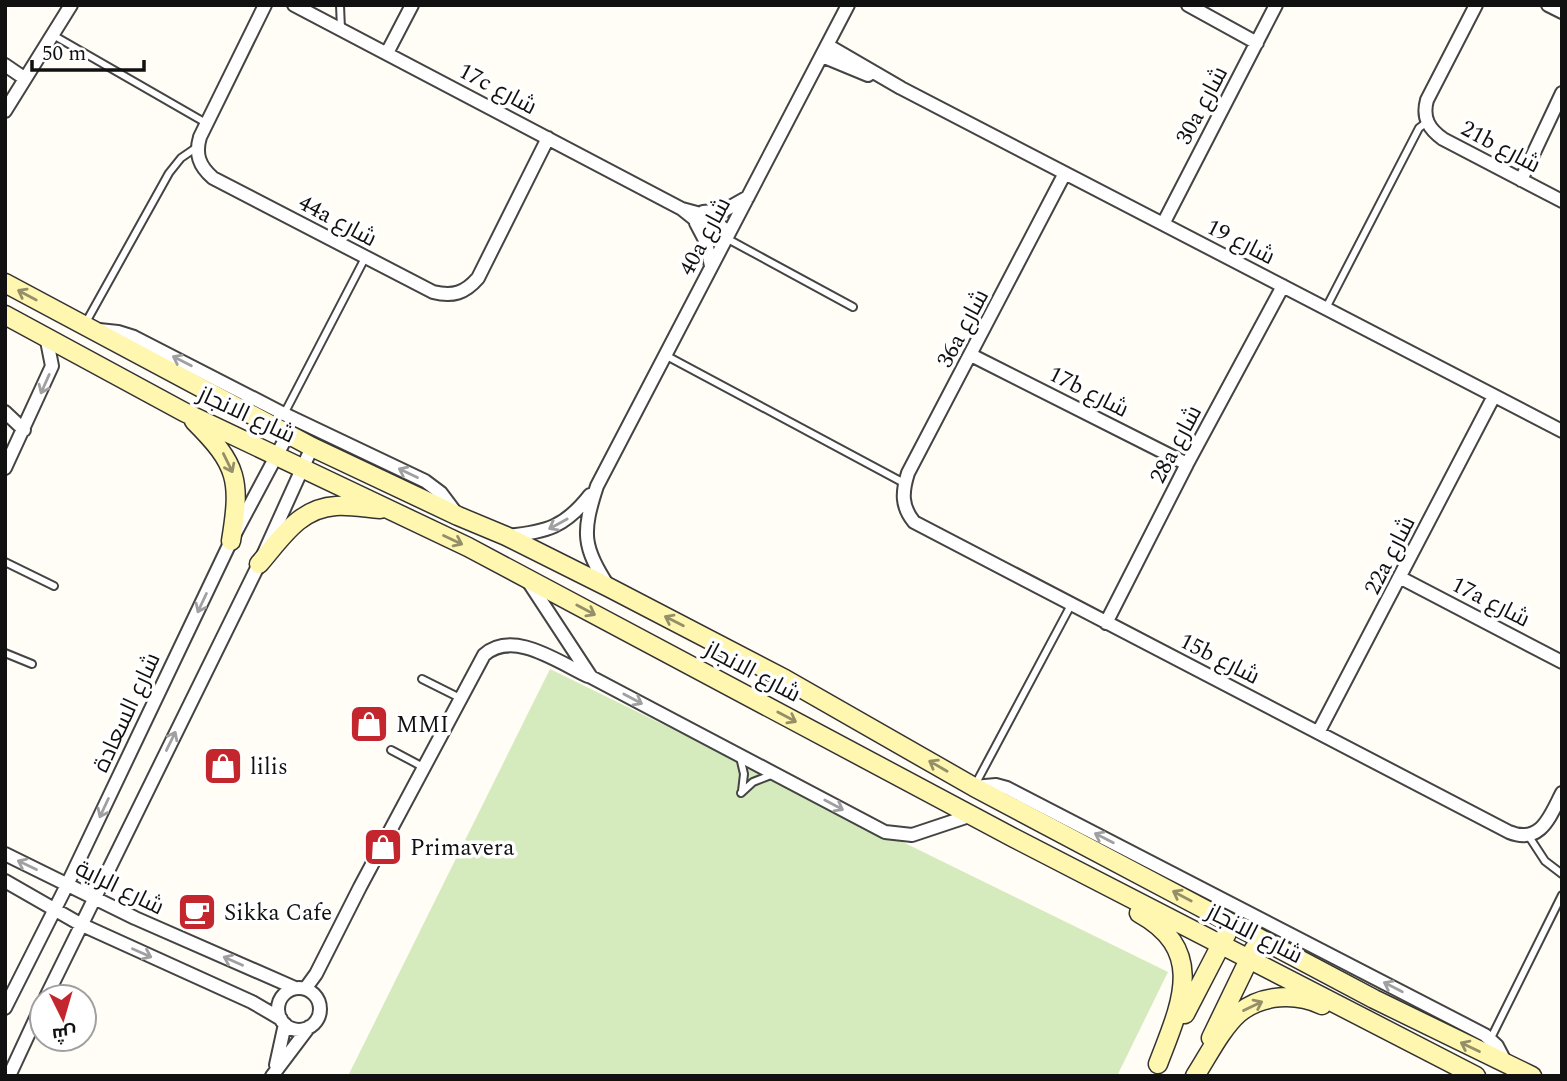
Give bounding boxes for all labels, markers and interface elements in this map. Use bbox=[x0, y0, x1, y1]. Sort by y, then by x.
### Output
scale bar bbox=[32, 28, 144, 72]
text: 50 m bbox=[42, 38, 86, 70]
street label: 17c شارع bbox=[452, 54, 543, 125]
street label: 30a شارع bbox=[1167, 60, 1238, 151]
street label: 21b شارع bbox=[1454, 112, 1547, 183]
street label: 44a شارع bbox=[292, 186, 383, 257]
street label: 40a شارع bbox=[670, 191, 741, 282]
street label: شارع 19 bbox=[1200, 210, 1281, 275]
street label: 36a شارع bbox=[928, 283, 999, 374]
one-way arrow bbox=[17, 288, 38, 301]
one-way arrow bbox=[172, 354, 193, 368]
street label: 17b شارع bbox=[1042, 357, 1135, 427]
one-way arrow bbox=[38, 373, 51, 395]
street label: شارع الانجاز bbox=[190, 377, 301, 453]
street label: 28a شارع bbox=[1141, 399, 1212, 490]
one-way arrow bbox=[222, 452, 235, 473]
one-way arrow bbox=[398, 466, 419, 479]
street label: 22a شارع bbox=[1356, 510, 1425, 601]
one-way arrow bbox=[549, 517, 569, 531]
one-way arrow bbox=[442, 533, 463, 547]
street label: 17a شارع bbox=[1445, 568, 1536, 637]
one-way arrow bbox=[194, 592, 207, 613]
one-way arrow bbox=[576, 603, 596, 617]
one-way arrow bbox=[664, 614, 684, 628]
street label: 15b شارع bbox=[1173, 624, 1266, 694]
street label: شارع الانجاز bbox=[696, 631, 806, 712]
street label: شارع السعادة bbox=[84, 647, 170, 778]
one-way arrow bbox=[622, 693, 643, 706]
shop icon: MMI bbox=[348, 703, 390, 745]
place label: MMI bbox=[396, 708, 449, 743]
one-way arrow bbox=[776, 710, 797, 724]
one-way arrow bbox=[165, 731, 179, 752]
shop icon: lilis bbox=[202, 745, 244, 787]
place label: lilis bbox=[250, 750, 288, 785]
one-way arrow bbox=[928, 759, 948, 773]
one-way arrow bbox=[96, 797, 110, 818]
one-way arrow bbox=[823, 798, 844, 812]
shop icon: Primavera bbox=[362, 826, 404, 868]
one-way arrow bbox=[1094, 830, 1115, 844]
place label: Primavera bbox=[410, 831, 514, 866]
street label: شارع الراية bbox=[69, 852, 170, 925]
one-way arrow bbox=[17, 857, 38, 871]
one-way arrow bbox=[1172, 888, 1193, 902]
cafe icon: Sikka Cafe bbox=[176, 891, 218, 933]
street label: شارع الانجاز bbox=[1198, 894, 1309, 974]
place label: Sikka Cafe bbox=[224, 896, 332, 931]
one-way arrow bbox=[131, 947, 152, 960]
one-way arrow bbox=[222, 954, 244, 967]
one-way arrow bbox=[1383, 980, 1404, 994]
north arrow bbox=[28, 983, 98, 1053]
one-way arrow bbox=[1242, 999, 1263, 1012]
text: ش bbox=[51, 1018, 78, 1049]
one-way arrow bbox=[1460, 1039, 1481, 1053]

